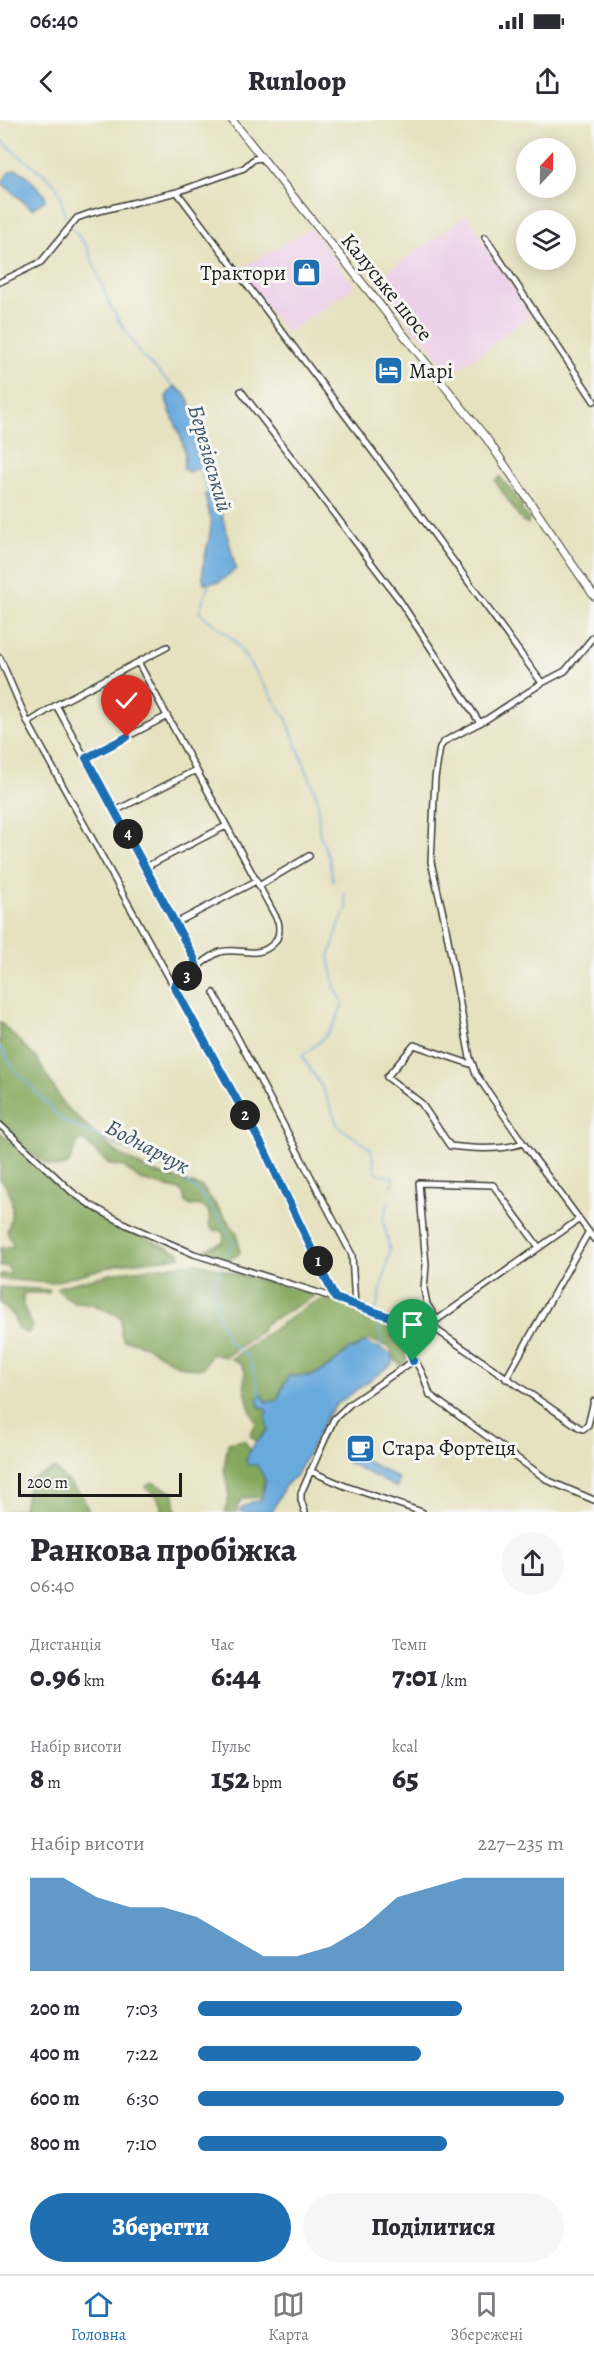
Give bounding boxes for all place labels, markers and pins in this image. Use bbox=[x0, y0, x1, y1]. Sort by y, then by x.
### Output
shop icon: Трактори bbox=[291, 257, 323, 289]
place label: Трактори bbox=[200, 259, 286, 287]
hotel icon: Марі bbox=[372, 355, 404, 387]
place label: Марі bbox=[409, 357, 453, 385]
pin bbox=[101, 675, 152, 737]
pin: 4 bbox=[113, 819, 143, 849]
pin: 3 bbox=[172, 961, 202, 991]
pin: 2 bbox=[230, 1100, 260, 1130]
pin: 1 bbox=[303, 1246, 333, 1276]
pin bbox=[387, 1299, 438, 1361]
cafe icon: Стара Фортеця bbox=[345, 1432, 377, 1464]
place label: Стара Фортеця bbox=[382, 1434, 516, 1462]

